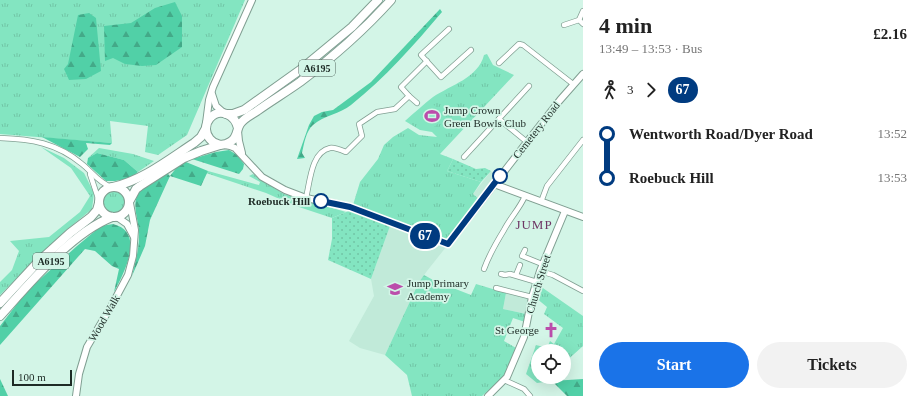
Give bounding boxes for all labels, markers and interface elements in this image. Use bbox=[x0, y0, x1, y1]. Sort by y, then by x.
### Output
text: 4 min bbox=[599, 13, 652, 38]
text: £2.16 bbox=[873, 26, 907, 42]
text: 13:49 – 13:53 · Bus bbox=[599, 41, 702, 56]
road number: A6195 bbox=[299, 60, 335, 76]
icon: walk bbox=[599, 79, 621, 101]
icon: forward bbox=[640, 79, 662, 101]
text: 3 bbox=[627, 82, 634, 97]
text: 67 bbox=[676, 82, 690, 97]
street label: Cemetery Road bbox=[510, 99, 562, 161]
place label: Jump Crown Green Bowls Club bbox=[444, 104, 526, 129]
sports icon: Jump Crown Green Bowls Club bbox=[423, 107, 441, 125]
text: Wentworth Road/Dyer Road bbox=[629, 126, 813, 142]
text: 13:52 bbox=[877, 126, 907, 141]
unlabelled marker bbox=[492, 168, 508, 184]
text: Roebuck Hill bbox=[629, 170, 714, 186]
text: 13:53 bbox=[877, 170, 907, 185]
marker: Roebuck Hill bbox=[313, 193, 329, 209]
place label: Roebuck Hill bbox=[248, 195, 310, 207]
district label: JUMP bbox=[515, 217, 553, 232]
line badge: 67 bbox=[407, 223, 443, 249]
text: 67 bbox=[418, 228, 432, 243]
road number: A6195 bbox=[33, 253, 69, 269]
street label: Church Street bbox=[523, 253, 553, 315]
place label: Jump Primary Academy bbox=[407, 277, 470, 302]
school or university icon: Jump Primary Academy bbox=[386, 280, 404, 298]
street label: Wood Walk bbox=[86, 292, 122, 343]
church icon: St George bbox=[542, 321, 560, 339]
place label: St George bbox=[495, 324, 539, 336]
button: Start bbox=[599, 342, 749, 388]
button: Tickets bbox=[757, 342, 907, 388]
map controls bbox=[531, 344, 571, 384]
button: locate bbox=[531, 344, 571, 384]
scale bar bbox=[12, 368, 72, 387]
text: 100 m bbox=[18, 371, 46, 383]

